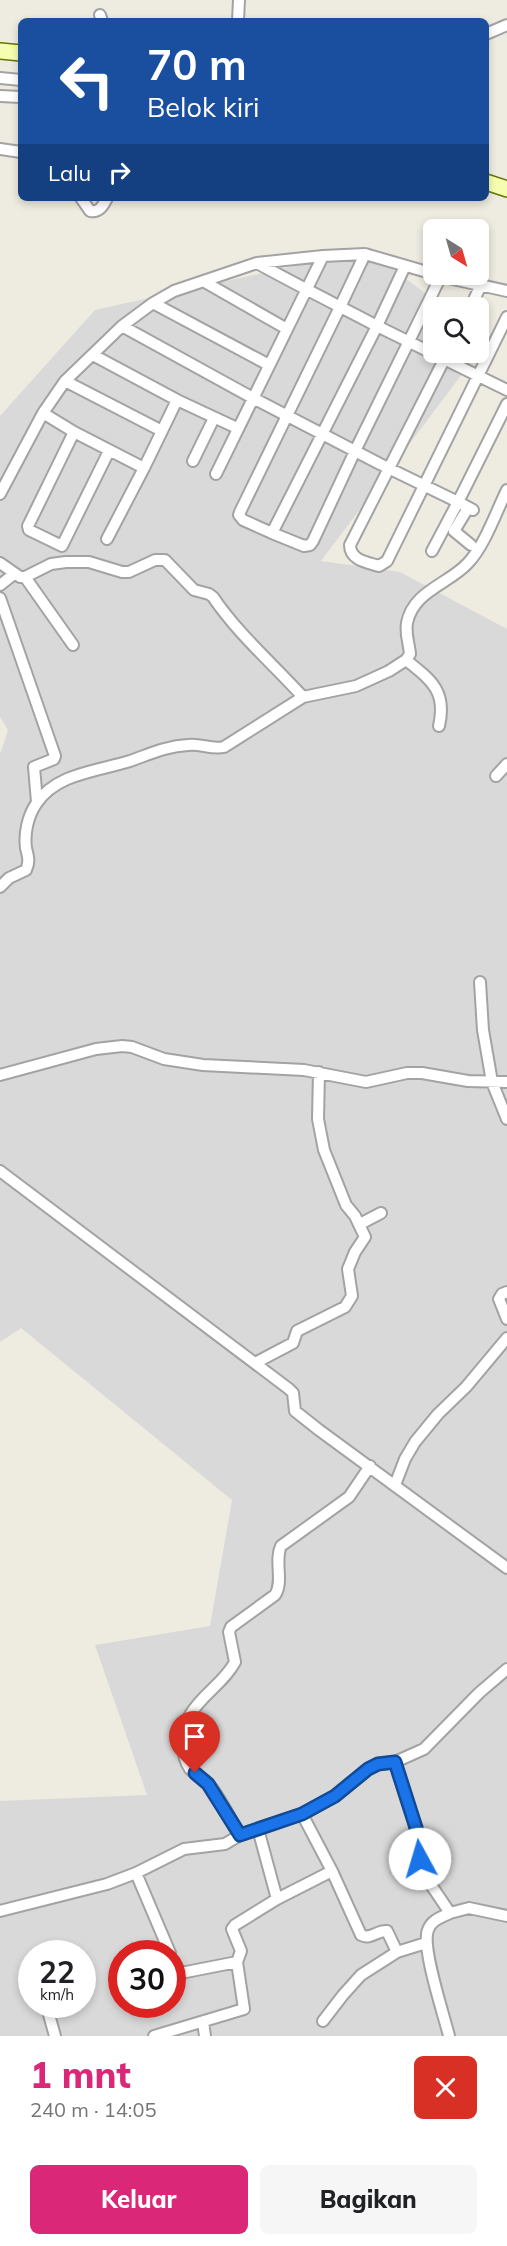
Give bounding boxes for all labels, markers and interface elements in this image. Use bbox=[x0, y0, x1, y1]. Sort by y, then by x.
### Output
text: 70 m bbox=[147, 38, 247, 91]
icon: left bbox=[48, 42, 126, 120]
text: Belok kiri bbox=[147, 90, 259, 124]
icon: right bbox=[103, 156, 136, 189]
text: Lalu bbox=[48, 159, 91, 187]
north arrow bbox=[423, 219, 489, 285]
map controls bbox=[423, 219, 489, 363]
button: search bbox=[423, 297, 489, 363]
pin bbox=[169, 1711, 220, 1773]
icon: arrive bbox=[178, 1720, 211, 1753]
position arrow bbox=[388, 1827, 452, 1891]
speed limit sign: 30 bbox=[108, 1940, 186, 2018]
text: 22 bbox=[39, 1953, 75, 1991]
text: km/h bbox=[40, 1985, 74, 2004]
text: 1 mnt bbox=[30, 2052, 131, 2097]
button: close bbox=[414, 2056, 477, 2119]
text: 240 m · 14:05 bbox=[30, 2097, 156, 2122]
button: Keluar bbox=[30, 2165, 248, 2234]
button: Bagikan bbox=[260, 2165, 477, 2234]

